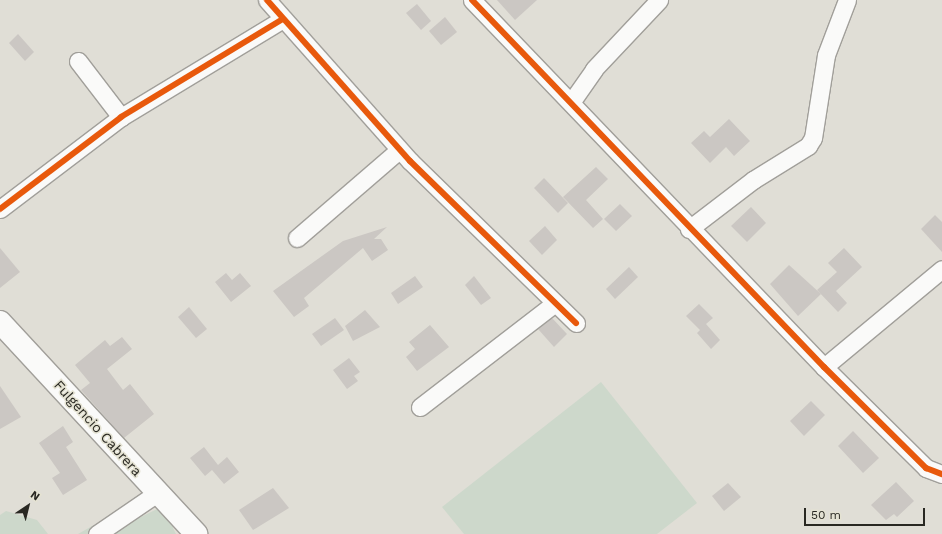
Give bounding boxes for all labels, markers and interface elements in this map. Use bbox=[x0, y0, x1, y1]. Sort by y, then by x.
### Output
street label: Fulgencio Cabrera bbox=[51, 377, 145, 479]
north arrow bbox=[8, 486, 48, 526]
text: N bbox=[28, 488, 42, 503]
scale bar bbox=[806, 500, 927, 526]
text: 50 m bbox=[811, 508, 841, 522]

